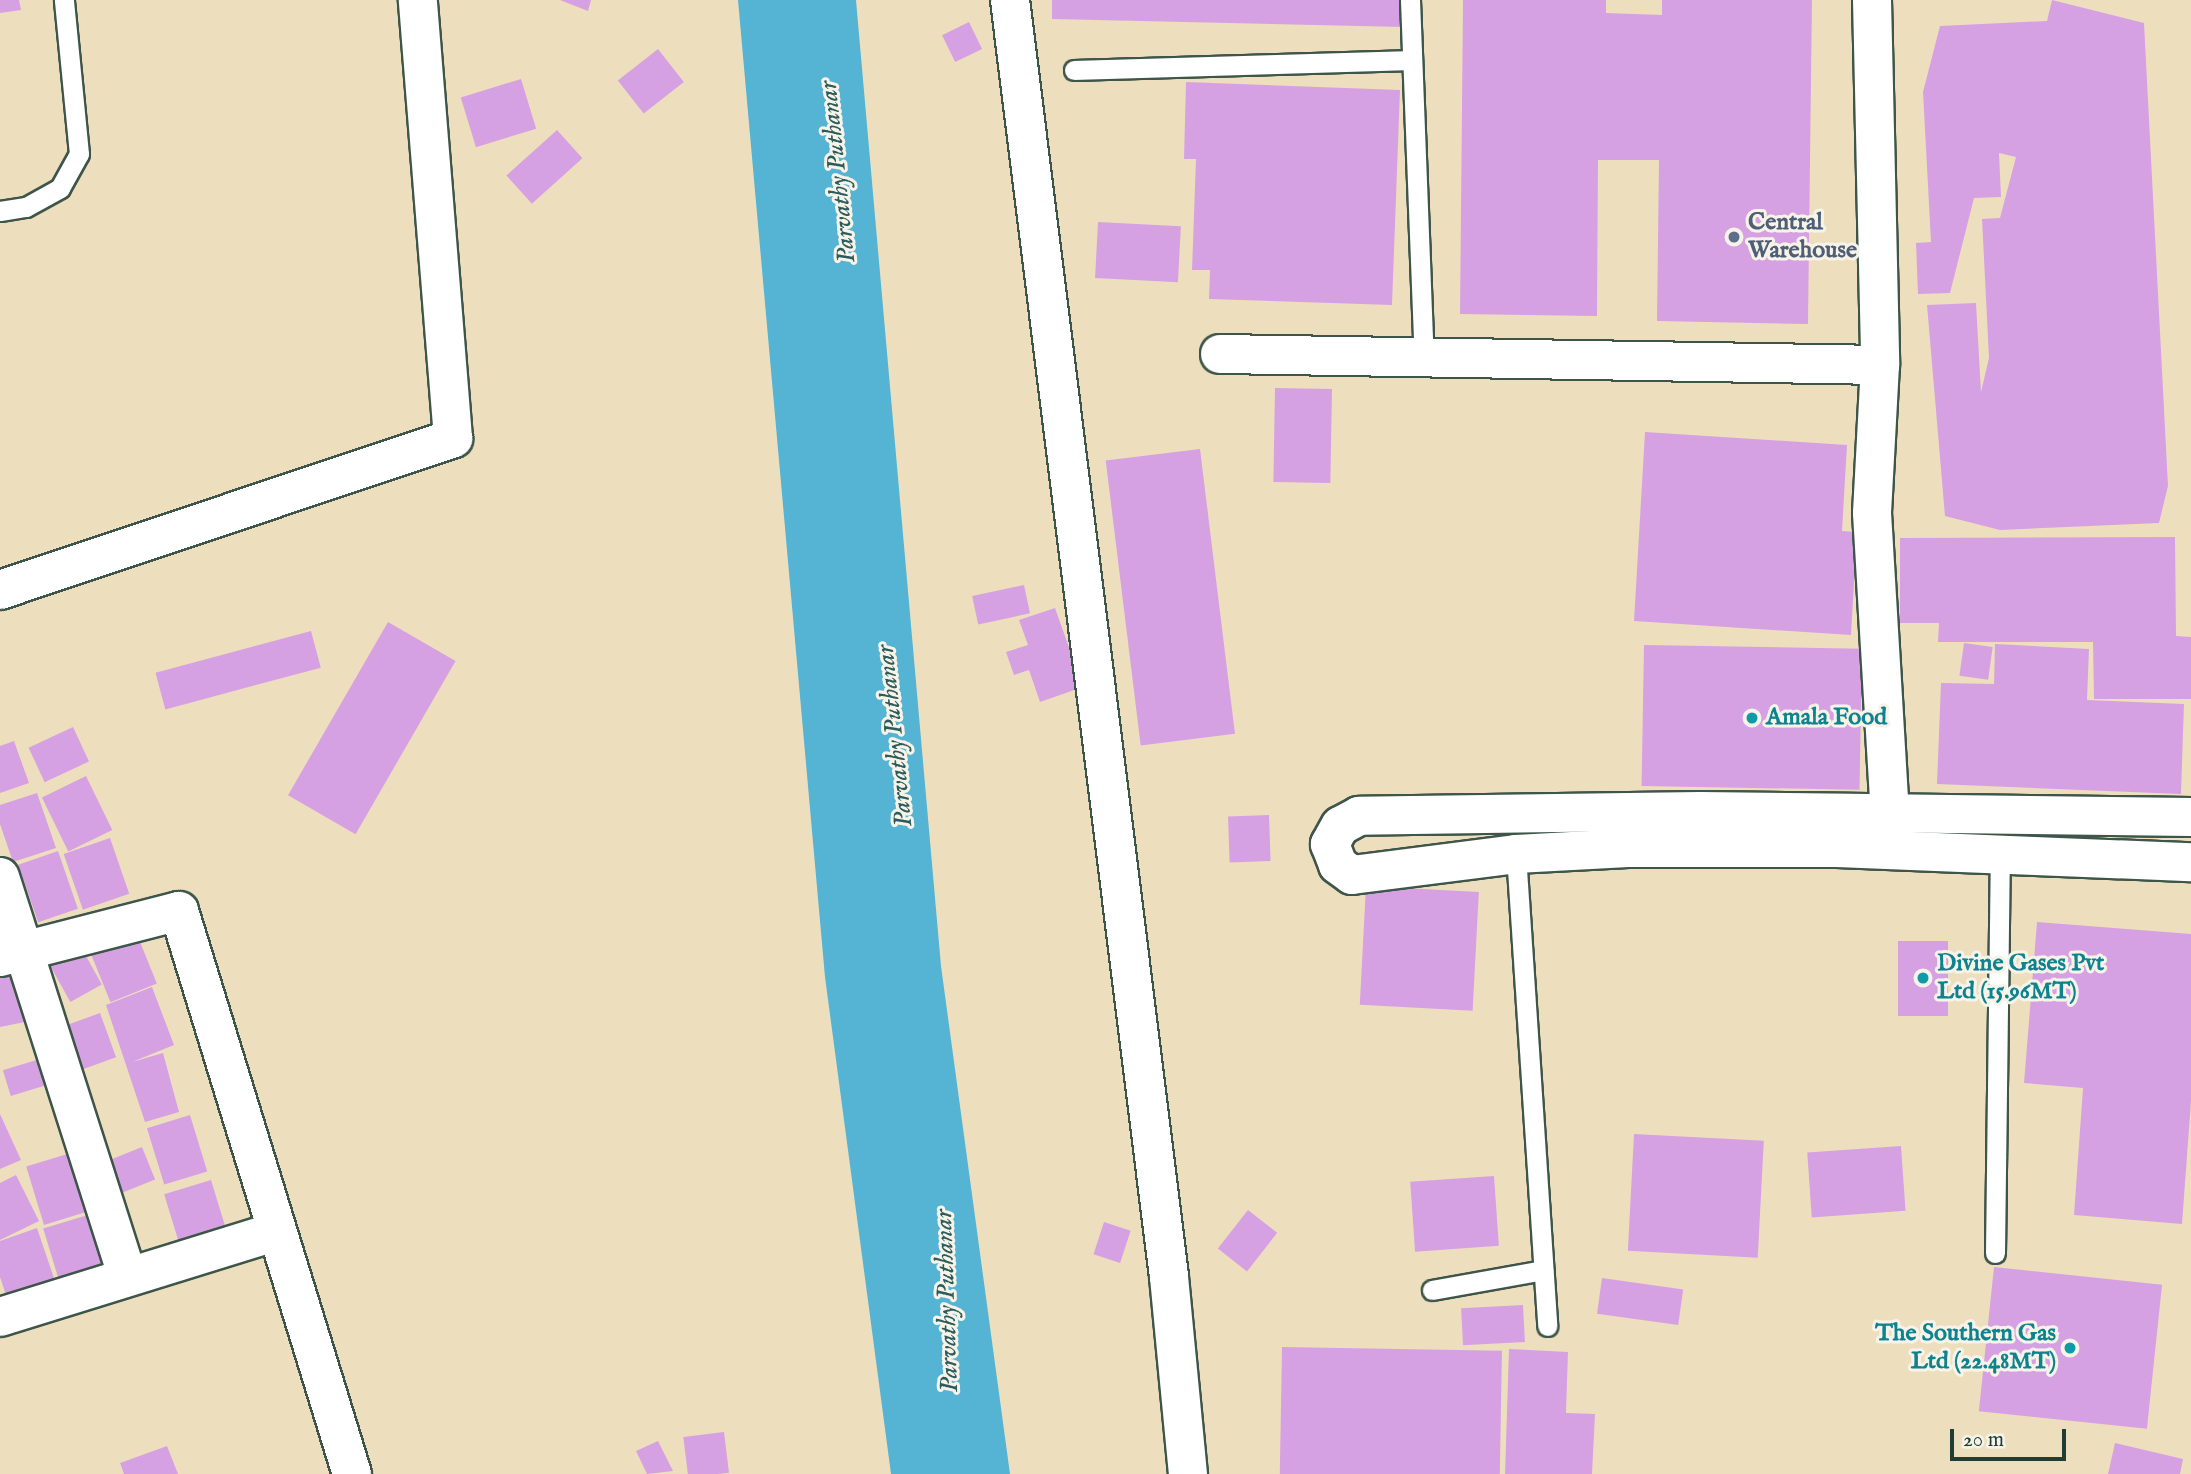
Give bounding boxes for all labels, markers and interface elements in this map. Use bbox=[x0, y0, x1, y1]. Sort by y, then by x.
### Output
water label: Parvathy Puthanar bbox=[813, 79, 863, 265]
place label: Central Warehouse bbox=[1748, 209, 1857, 265]
marker: Central Warehouse bbox=[1726, 229, 1742, 245]
water label: Parvathy Puthanar bbox=[870, 643, 920, 829]
place label: Amala Food bbox=[1766, 704, 1887, 732]
marker: Amala Food bbox=[1744, 710, 1760, 726]
place label: Divine Gases Pvt Ltd (15.96MT) bbox=[1937, 950, 2104, 1006]
marker: Divine Gases Pvt Ltd (15.96MT) bbox=[1915, 970, 1931, 986]
water label: Parvathy Puthanar bbox=[928, 1209, 966, 1393]
place label: The Southern Gas Ltd (22.48MT) bbox=[1875, 1320, 2056, 1376]
marker: The Southern Gas Ltd (22.48MT) bbox=[2062, 1340, 2078, 1356]
scale bar bbox=[1953, 1414, 2068, 1458]
text: 20 m bbox=[1963, 1427, 2004, 1454]

